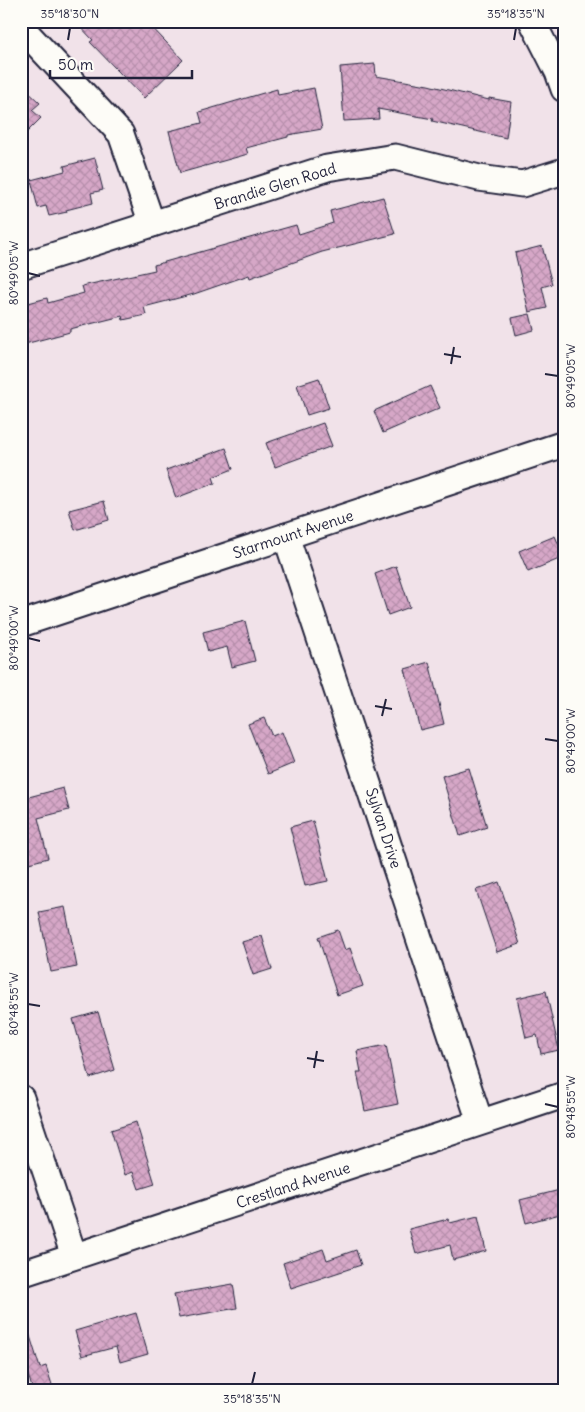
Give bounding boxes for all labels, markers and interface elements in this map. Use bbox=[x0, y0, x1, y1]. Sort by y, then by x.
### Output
text: 35°18'30"N bbox=[41, 6, 99, 21]
text: 35°18'35"N bbox=[487, 6, 545, 21]
scale bar bbox=[50, 48, 192, 80]
text: 50 m bbox=[58, 55, 93, 74]
street label: Brandie Glen Road bbox=[212, 158, 338, 214]
text: 80°49'05"W bbox=[6, 241, 21, 305]
text: 80°49'05"W bbox=[563, 344, 578, 408]
street label: Starmount Avenue bbox=[230, 506, 356, 562]
text: 80°49'00"W bbox=[6, 605, 21, 671]
text: 80°49'00"W bbox=[563, 708, 578, 774]
street label: Sylvan Drive bbox=[362, 785, 406, 871]
text: 80°48'55"W bbox=[6, 972, 21, 1036]
text: 80°48'55"W bbox=[563, 1075, 578, 1139]
street label: Crestland Avenue bbox=[234, 1158, 352, 1212]
text: 35°18'35"N bbox=[223, 1391, 281, 1406]

